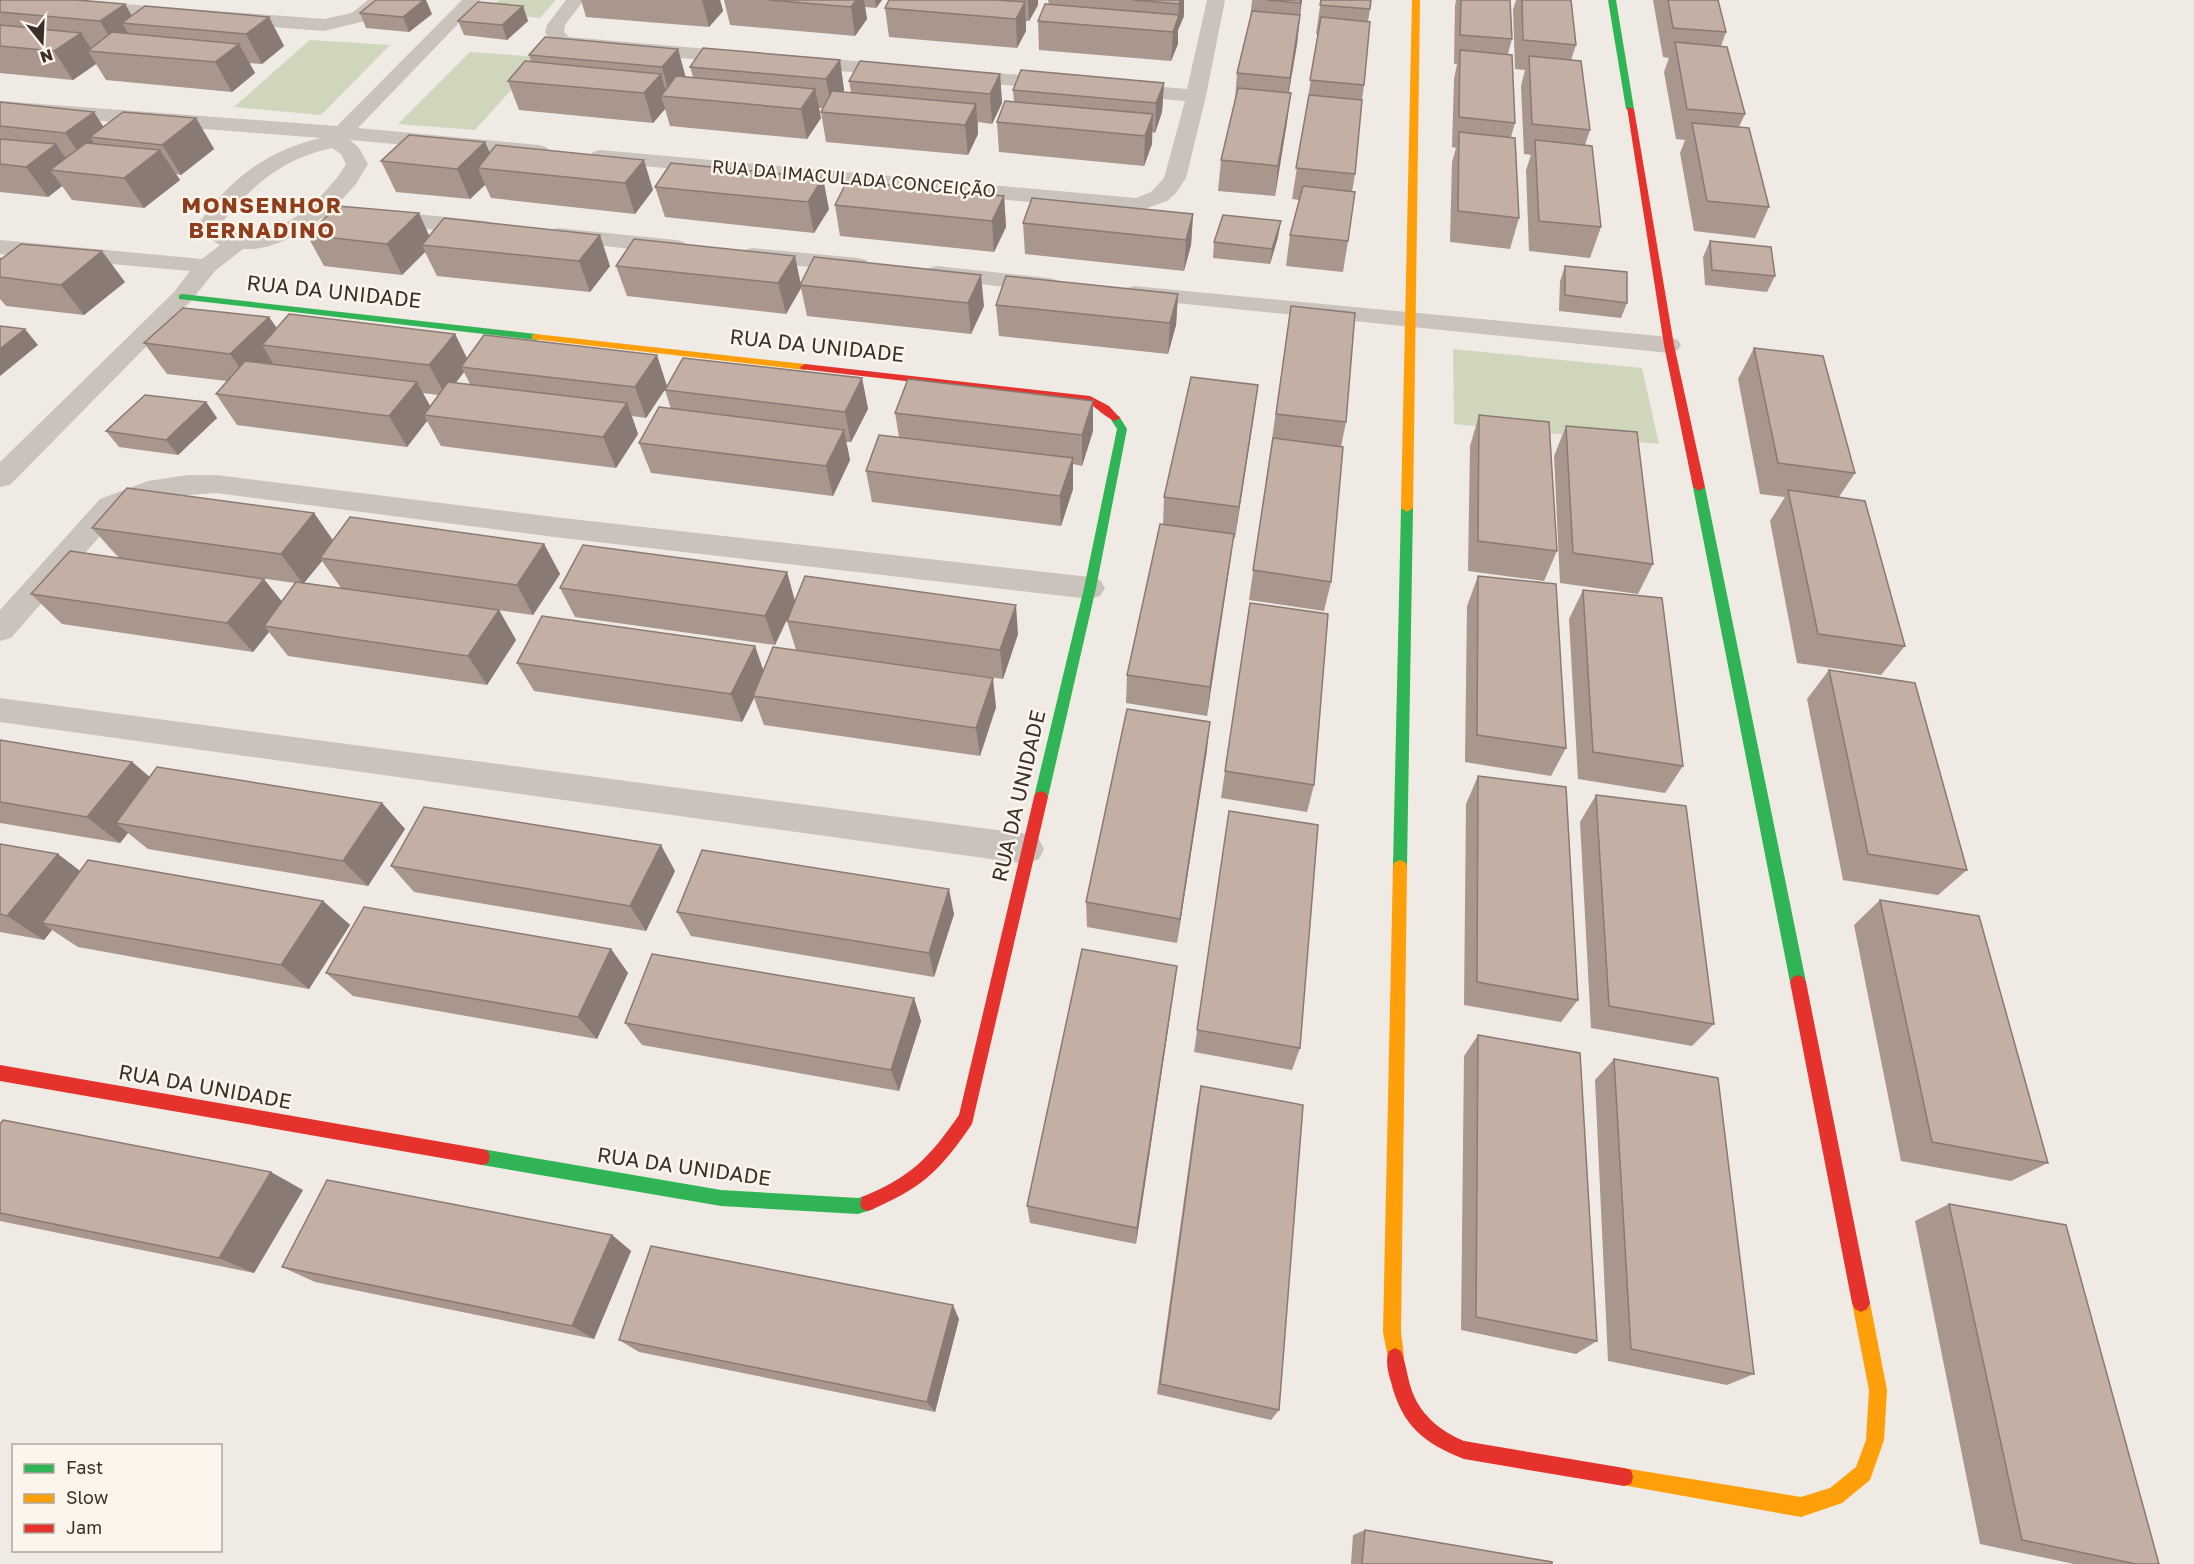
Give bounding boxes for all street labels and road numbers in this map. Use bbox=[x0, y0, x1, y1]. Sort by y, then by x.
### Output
street label: RUA DA IMACULADA CONCEIÇÃO bbox=[711, 155, 997, 201]
street label: RUA DA UNIDADE bbox=[246, 269, 423, 313]
street label: RUA DA UNIDADE bbox=[729, 323, 906, 367]
street label: RUA DA UNIDADE bbox=[986, 707, 1050, 884]
street label: RUA DA UNIDADE bbox=[117, 1058, 294, 1114]
street label: RUA DA UNIDADE bbox=[595, 1141, 773, 1191]

